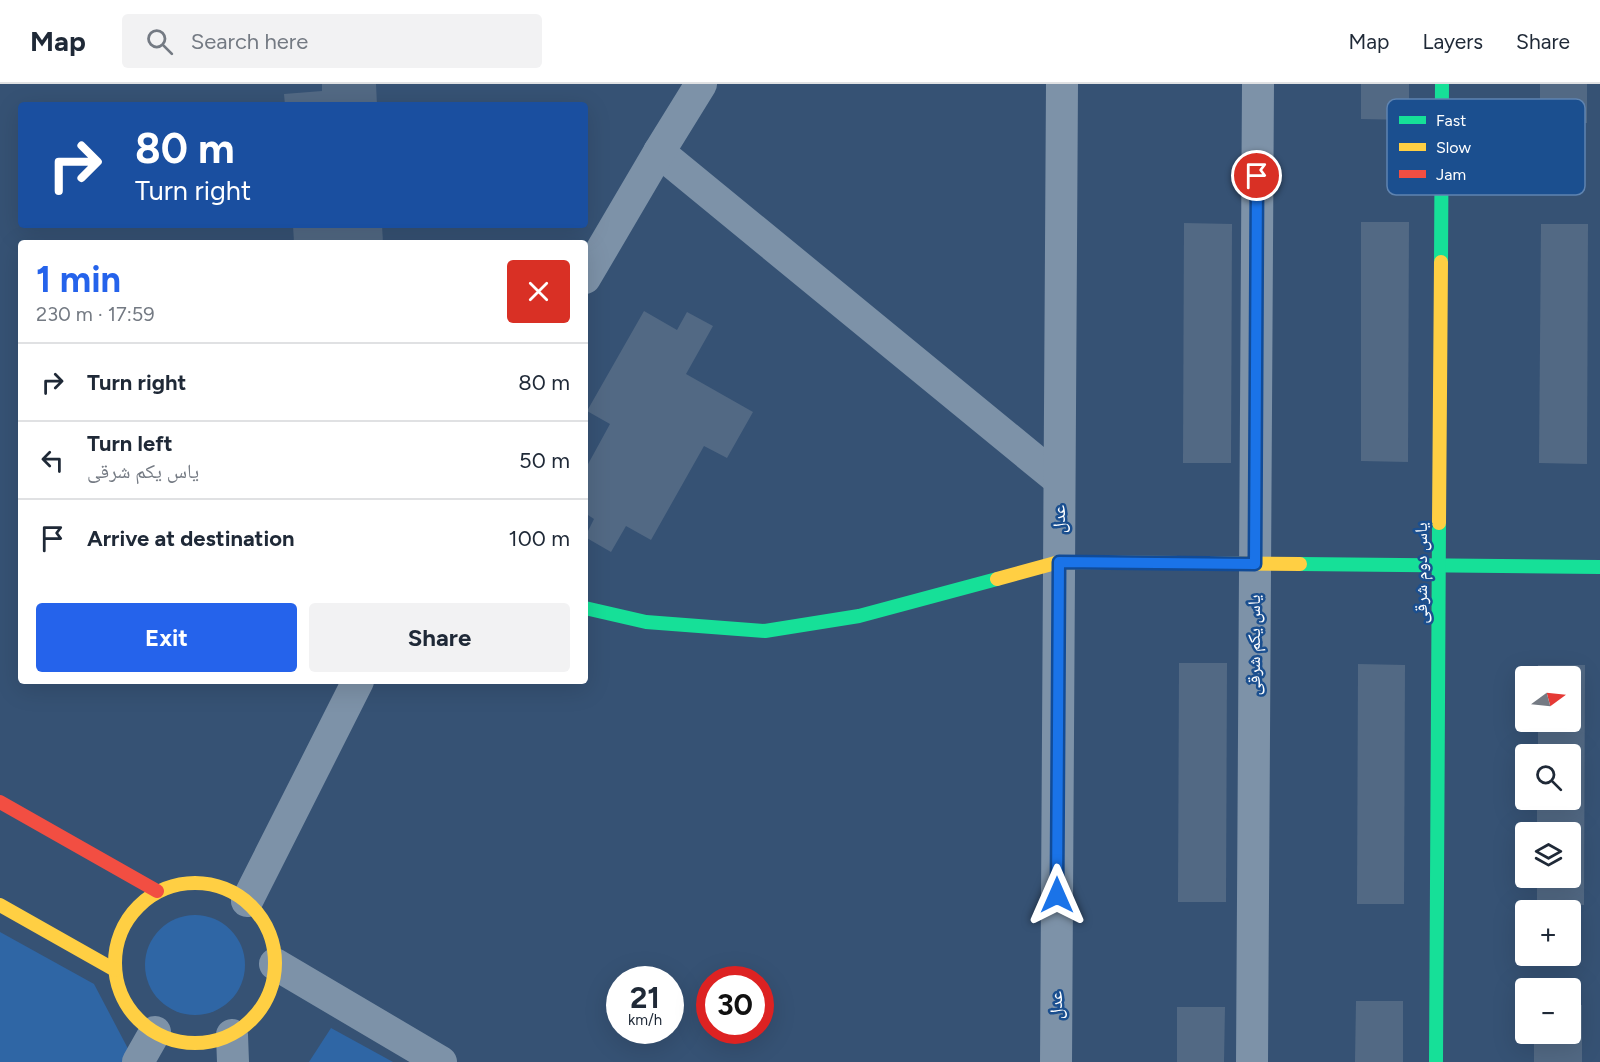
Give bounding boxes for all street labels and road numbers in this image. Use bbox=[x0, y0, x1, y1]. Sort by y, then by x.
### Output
street label: عدل bbox=[1048, 505, 1070, 533]
street label: یاس دوم شرقی bbox=[1410, 522, 1433, 624]
street label: یاس یکم شرقی bbox=[1243, 595, 1266, 695]
street label: عدل bbox=[1045, 991, 1067, 1019]

